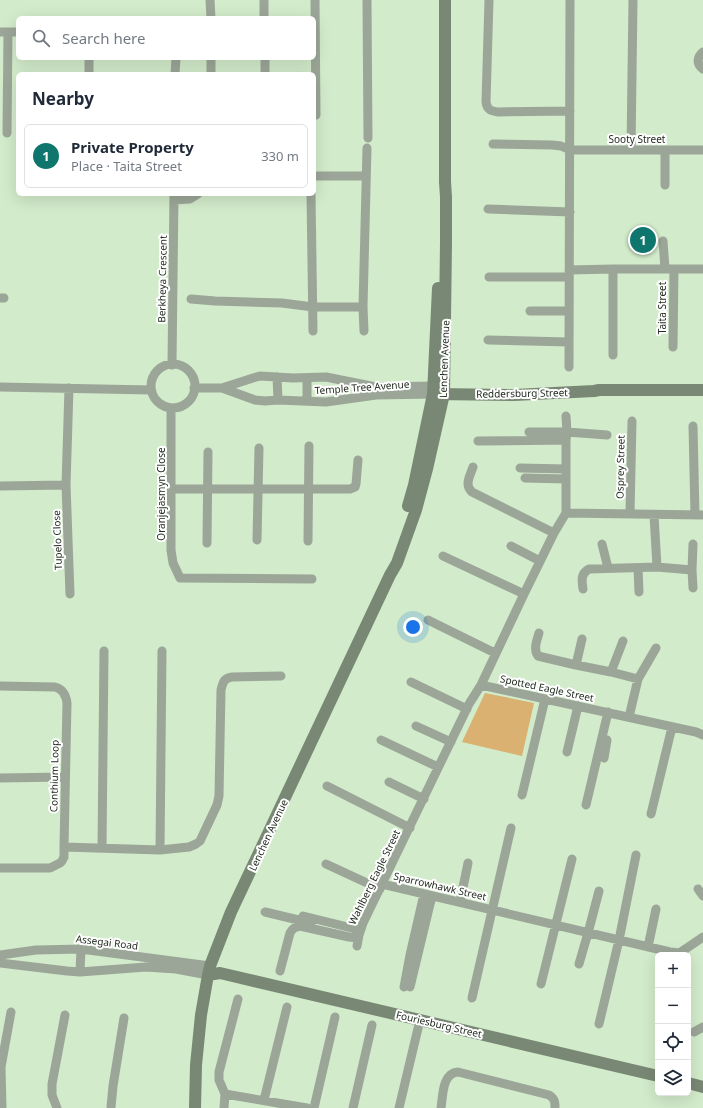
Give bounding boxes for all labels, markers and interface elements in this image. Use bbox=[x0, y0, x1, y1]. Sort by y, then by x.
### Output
search box bbox=[16, 16, 316, 60]
icon: search bbox=[30, 27, 52, 49]
text: Search here bbox=[62, 28, 145, 48]
text: Nearby bbox=[32, 87, 94, 110]
street label: Sooty Street bbox=[609, 132, 666, 146]
text: Private Property bbox=[71, 137, 194, 157]
text: 1 bbox=[42, 147, 50, 165]
text: 330 m bbox=[261, 147, 299, 165]
text: Place · Taita Street bbox=[71, 157, 182, 175]
pin: 1 bbox=[630, 225, 656, 255]
street label: Berkheya Crescent bbox=[154, 235, 170, 323]
street label: Taita Street bbox=[655, 281, 669, 334]
street label: Lenchen Avenue bbox=[436, 320, 452, 398]
street label: Temple Tree Avenue bbox=[314, 377, 410, 397]
street label: Reddersburg Street bbox=[476, 385, 568, 401]
street label: Osprey Street bbox=[612, 435, 628, 499]
street label: Oranjejasmyn Close bbox=[154, 447, 168, 541]
street label: Tupelo Close bbox=[49, 510, 65, 570]
your location bbox=[403, 617, 423, 637]
street label: Spotted Eagle Street bbox=[499, 671, 595, 705]
street label: Conthium Loop bbox=[46, 740, 62, 812]
street label: Lenchen Avenue bbox=[245, 797, 291, 873]
street label: Wahlberg Eagle Street bbox=[345, 827, 403, 927]
street label: Sparrowhawk Street bbox=[392, 869, 488, 904]
street label: Assegai Road bbox=[75, 931, 139, 953]
map controls bbox=[655, 952, 691, 1096]
button: + bbox=[655, 952, 691, 988]
button: − bbox=[655, 988, 691, 1024]
street label: Fouriesburg Street bbox=[395, 1007, 484, 1041]
button: locate bbox=[655, 1024, 691, 1060]
button: layers bbox=[655, 1060, 691, 1096]

